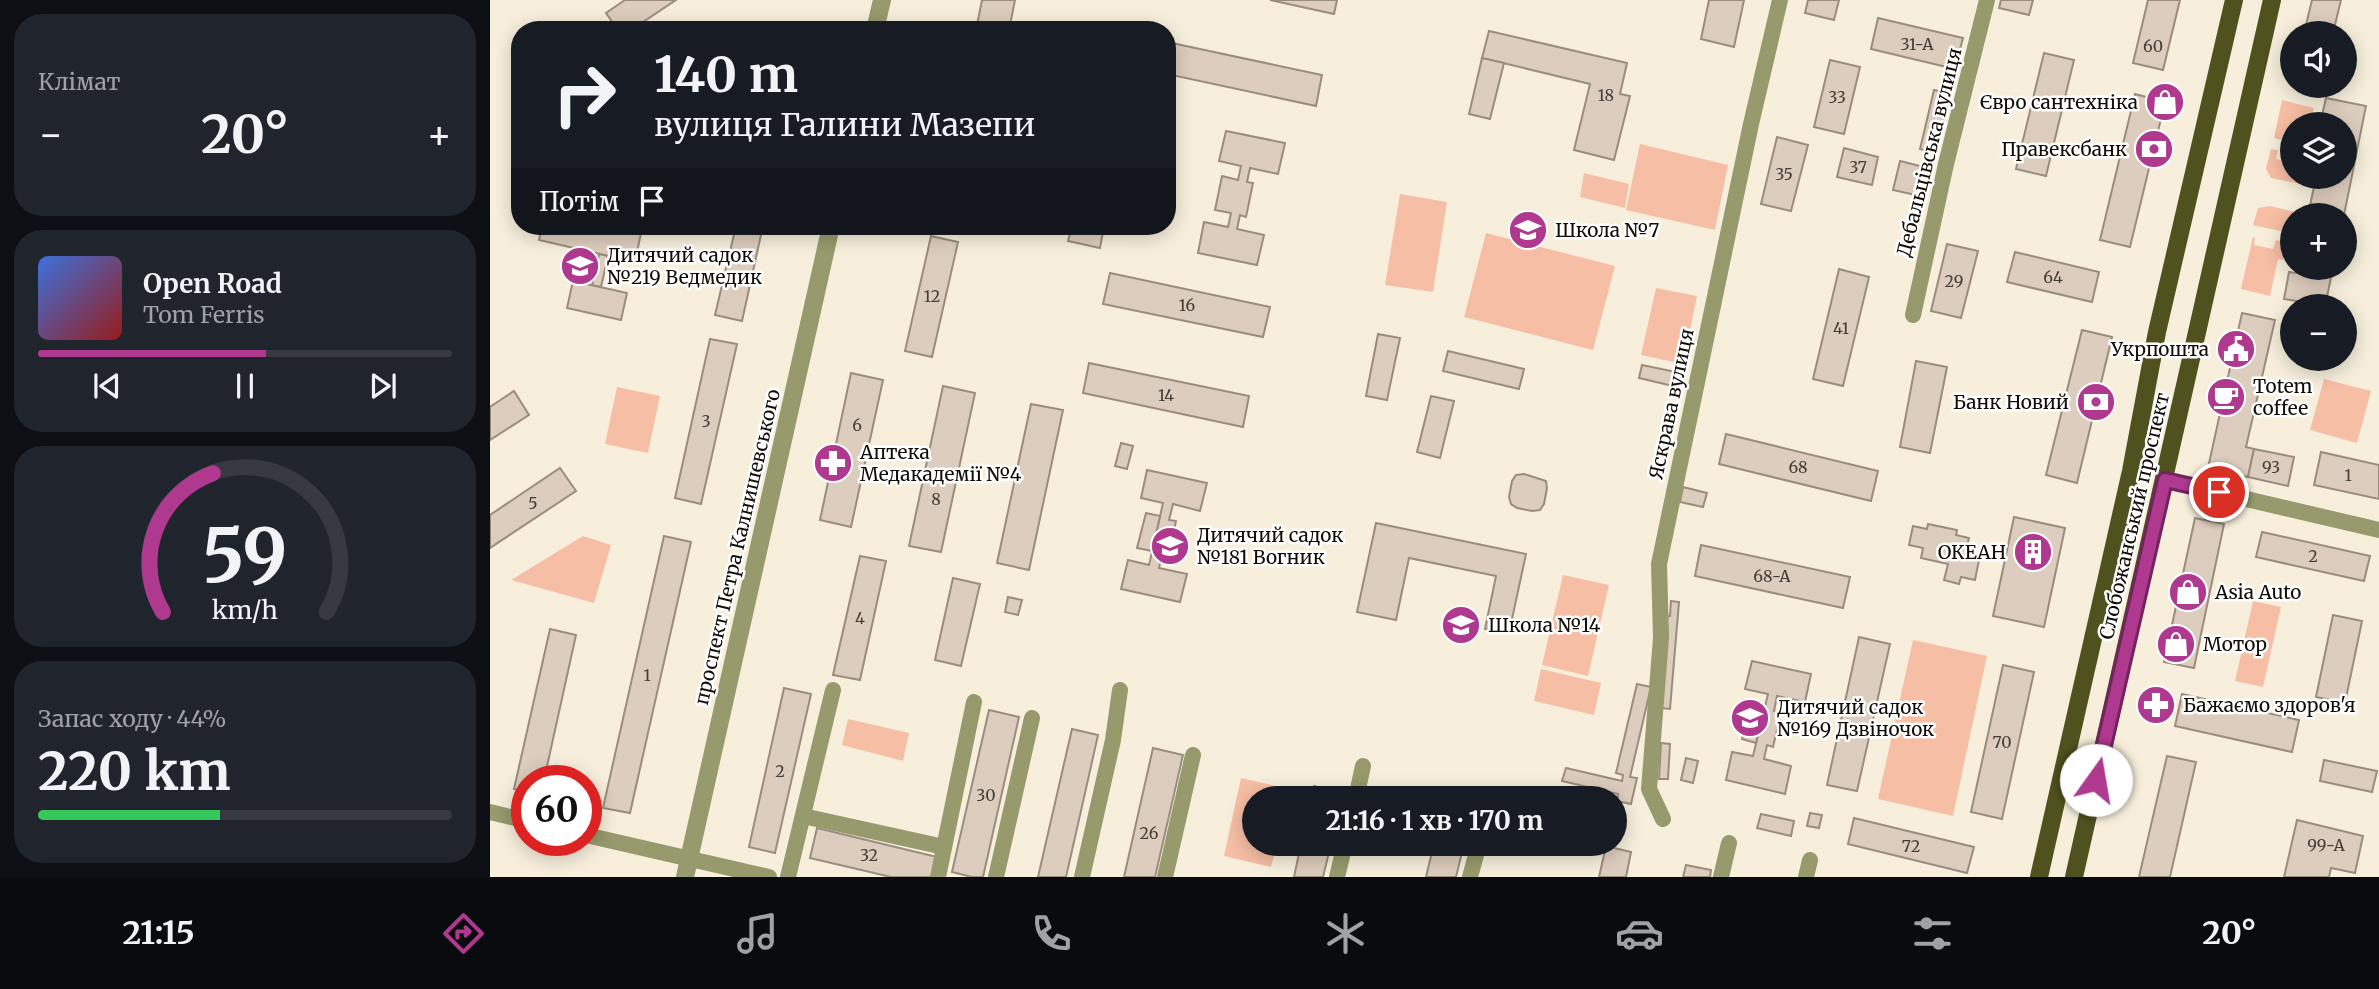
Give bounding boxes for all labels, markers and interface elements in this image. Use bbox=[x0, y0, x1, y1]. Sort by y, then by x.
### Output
map controls bbox=[2280, 21, 2357, 371]
button: sound bbox=[2280, 21, 2357, 98]
house number: 31-А bbox=[1900, 34, 1934, 54]
house number: 60 bbox=[2143, 36, 2163, 56]
text: 140 m bbox=[654, 44, 798, 105]
street label: Дебальцівська вулиця bbox=[1891, 45, 1967, 259]
icon: right bbox=[539, 49, 630, 140]
text: Клімат bbox=[38, 67, 120, 96]
shop icon: Євро сантехніка bbox=[2144, 81, 2186, 123]
house number: 18 bbox=[1598, 85, 1614, 105]
house number: 33 bbox=[1828, 87, 1846, 107]
place label: Євро сантехніка bbox=[1980, 90, 2138, 114]
text: 20° bbox=[201, 102, 289, 167]
text: вулиця Галини Мазепи bbox=[654, 105, 1035, 145]
text: − bbox=[38, 111, 63, 158]
text: + bbox=[427, 111, 452, 158]
button: layers bbox=[2280, 112, 2357, 189]
bank icon: Правексбанк bbox=[2133, 128, 2175, 170]
place label: Правексбанк bbox=[2001, 137, 2127, 161]
house number: 37 bbox=[1849, 157, 1867, 177]
house number: 35 bbox=[1775, 164, 1793, 184]
icon: arrive bbox=[633, 182, 671, 220]
text: Потім bbox=[539, 185, 619, 218]
button: + bbox=[2280, 203, 2357, 280]
school or university icon: Школа №7 bbox=[1507, 209, 1549, 251]
place label: Школа №7 bbox=[1555, 218, 1660, 242]
place label: Дитячий садок №219 Ведмедик bbox=[607, 243, 762, 289]
school or university icon: Дитячий садок №219 Ведмедик bbox=[559, 245, 601, 287]
text: Open Road bbox=[143, 267, 282, 300]
house number: 64 bbox=[2043, 267, 2063, 287]
house number: 29 bbox=[1945, 271, 1963, 291]
house number: 12 bbox=[924, 286, 940, 306]
button: − bbox=[2280, 294, 2357, 371]
house number: 16 bbox=[1179, 295, 1195, 315]
text: Tom Ferris bbox=[143, 300, 265, 329]
house number: 41 bbox=[1833, 318, 1849, 338]
street label: Яскрава вулиця bbox=[1643, 326, 1699, 482]
public building icon: Укрпошта bbox=[2215, 328, 2257, 370]
place label: Укрпошта bbox=[2110, 337, 2209, 361]
icon: previous bbox=[88, 367, 126, 405]
icon: pause bbox=[226, 367, 264, 405]
icon: next bbox=[364, 367, 402, 405]
place label: Totem coffee bbox=[2253, 374, 2313, 420]
cafe icon: Totem coffee bbox=[2205, 376, 2247, 418]
bank icon: Банк Новий bbox=[2075, 381, 2117, 423]
house number: 14 bbox=[1158, 385, 1174, 405]
street label: проспект Петра Калнишевського bbox=[689, 387, 785, 707]
place label: Банк Новий bbox=[1953, 390, 2069, 414]
street label: Слобожанський проспект bbox=[2094, 390, 2174, 642]
house number: 3 bbox=[701, 411, 711, 431]
house number: 6 bbox=[852, 415, 862, 435]
place label: Аптека Медакадемії №4 bbox=[859, 440, 1022, 486]
pharmacy icon: Аптека Медакадемії №4 bbox=[812, 442, 854, 484]
house number: 68 bbox=[1788, 457, 1808, 477]
house number: 93 bbox=[2262, 457, 2280, 477]
pin bbox=[2189, 462, 2249, 522]
house number: 1 bbox=[2344, 465, 2352, 485]
icon: arrive bbox=[2200, 473, 2238, 511]
house number: 8 bbox=[931, 489, 941, 509]
house number: 5 bbox=[528, 493, 538, 513]
text: 59 bbox=[202, 511, 288, 603]
place label: Дитячий садок №181 Вогник bbox=[1197, 523, 1343, 569]
school or university icon: Дитячий садок №181 Вогник bbox=[1149, 525, 1191, 567]
building icon: ОКЕАН bbox=[2012, 531, 2054, 573]
place label: ОКЕАН bbox=[1938, 540, 2006, 564]
house number: 2 bbox=[2308, 546, 2318, 566]
house number: 68-А bbox=[1753, 566, 1791, 586]
shop icon: Asia Auto bbox=[2167, 571, 2209, 613]
place label: Asia Auto bbox=[2214, 580, 2301, 604]
text: km/h bbox=[212, 594, 278, 626]
school or university icon: Школа №14 bbox=[1440, 604, 1482, 646]
house number: 4 bbox=[855, 608, 865, 628]
place label: Школа №14 bbox=[1488, 613, 1601, 637]
shop icon: Мотор bbox=[2155, 623, 2197, 665]
place label: Мотор bbox=[2203, 632, 2267, 656]
house number: 1 bbox=[643, 665, 651, 685]
pharmacy icon: Бажаємо здоров'я bbox=[2135, 684, 2177, 726]
place label: Бажаємо здоров'я bbox=[2183, 693, 2356, 717]
place label: Дитячий садок №169 Дзвіночок bbox=[1777, 695, 1934, 741]
school or university icon: Дитячий садок №169 Дзвіночок bbox=[1729, 697, 1771, 739]
text: Запас ходу · 44% bbox=[38, 704, 226, 733]
house number: 70 bbox=[1993, 732, 2012, 752]
text: 220 km bbox=[38, 739, 231, 804]
position arrow bbox=[2059, 743, 2133, 817]
house number: 2 bbox=[775, 761, 785, 781]
speed limit sign: 60 bbox=[511, 765, 602, 856]
house number: 30 bbox=[976, 785, 996, 805]
text: 21:16 · 1 хв · 170 m bbox=[1326, 804, 1543, 837]
house number: 26 bbox=[1140, 823, 1159, 843]
house number: 99-А bbox=[2307, 835, 2346, 855]
house number: 72 bbox=[1902, 836, 1920, 856]
house number: 32 bbox=[860, 845, 878, 865]
icon: directions bbox=[439, 909, 488, 958]
icon: music bbox=[733, 909, 782, 958]
icon: phone bbox=[1027, 909, 1076, 958]
icon: climate bbox=[1321, 909, 1370, 958]
icon: car bbox=[1615, 909, 1664, 958]
icon: filters bbox=[1908, 909, 1957, 958]
text: 21:15 bbox=[122, 913, 195, 953]
text: 20° bbox=[2202, 913, 2257, 953]

